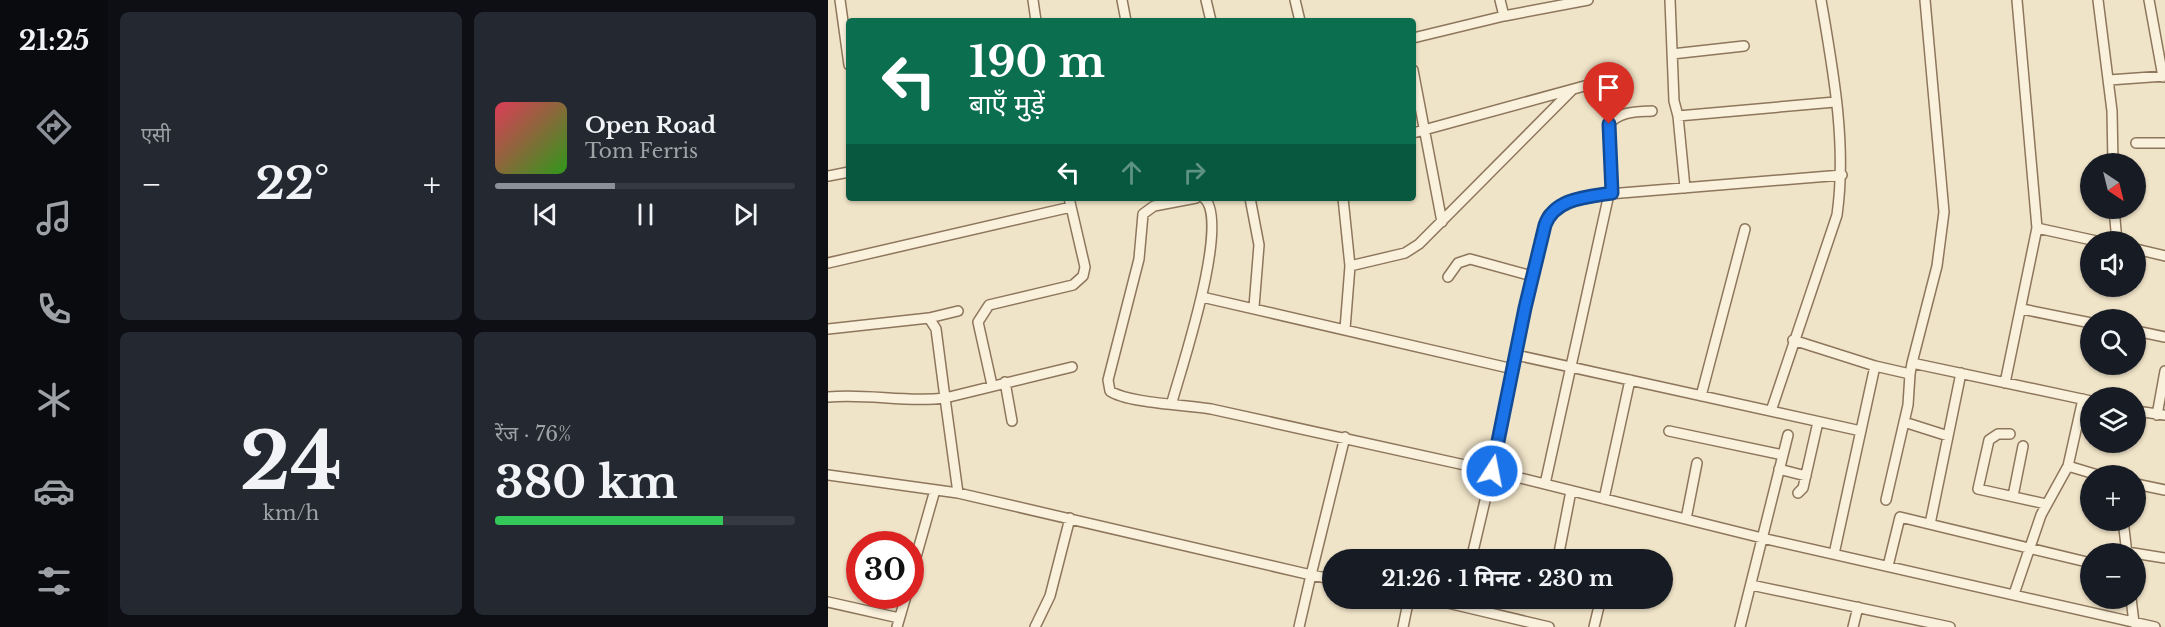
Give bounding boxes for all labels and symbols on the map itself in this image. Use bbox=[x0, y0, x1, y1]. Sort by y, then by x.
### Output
pin bbox=[1583, 62, 1634, 124]
north arrow bbox=[2080, 153, 2146, 219]
position arrow bbox=[1460, 439, 1524, 503]
speed limit sign: 30 bbox=[846, 531, 924, 609]

